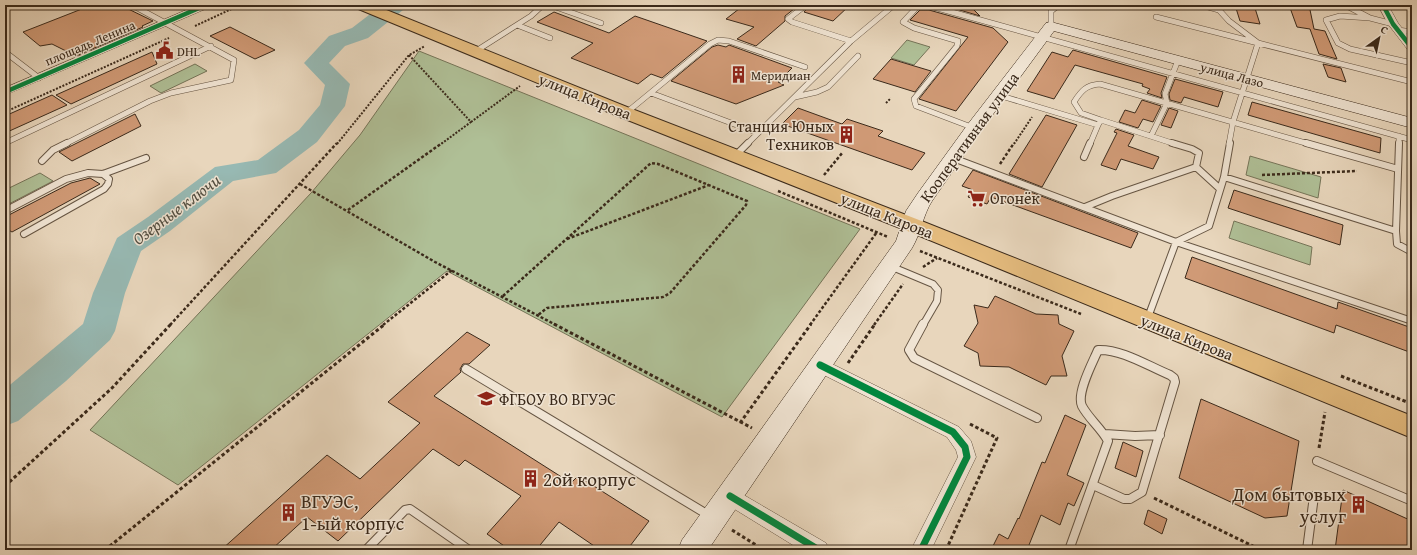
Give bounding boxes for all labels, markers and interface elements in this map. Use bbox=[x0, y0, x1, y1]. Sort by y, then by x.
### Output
street label: площадь Ленина bbox=[42, 15, 139, 71]
north arrow bbox=[1359, 18, 1399, 58]
text: С bbox=[1377, 21, 1391, 38]
public building icon: DHL bbox=[154, 41, 174, 61]
place label: DHL bbox=[177, 42, 201, 61]
street label: улица Лазо bbox=[1197, 57, 1266, 93]
building icon: Меридиан bbox=[728, 65, 748, 85]
street label: улица Кирова bbox=[534, 66, 635, 126]
place label: Меридиан bbox=[751, 66, 811, 85]
street label: Кооперативная улица bbox=[914, 67, 1025, 207]
place label: Станция Юных Техников bbox=[728, 114, 835, 156]
building icon: Станция Юных Техников bbox=[837, 125, 857, 145]
water label: Озерные ключи bbox=[127, 167, 226, 251]
street label: улица Кирова bbox=[836, 185, 937, 245]
place label: Огонёк bbox=[990, 186, 1040, 210]
supermarket icon: Огонёк bbox=[967, 188, 987, 208]
street label: улица Кирова bbox=[1136, 307, 1237, 367]
place label: ФГБОУ ВО ВГУЭС bbox=[499, 387, 616, 411]
school or university icon: ФГБОУ ВО ВГУЭС bbox=[476, 389, 496, 409]
place label: 2ой корпус bbox=[543, 465, 636, 493]
building icon: 2ой корпус bbox=[520, 469, 540, 489]
place label: Дом бытовых услуг bbox=[1231, 480, 1346, 530]
place label: ВГУЭС, 1-ый корпус bbox=[301, 487, 404, 537]
building icon: Дом бытовых услуг bbox=[1349, 495, 1369, 515]
building icon: ВГУЭС, 1-ый корпус bbox=[278, 502, 298, 522]

